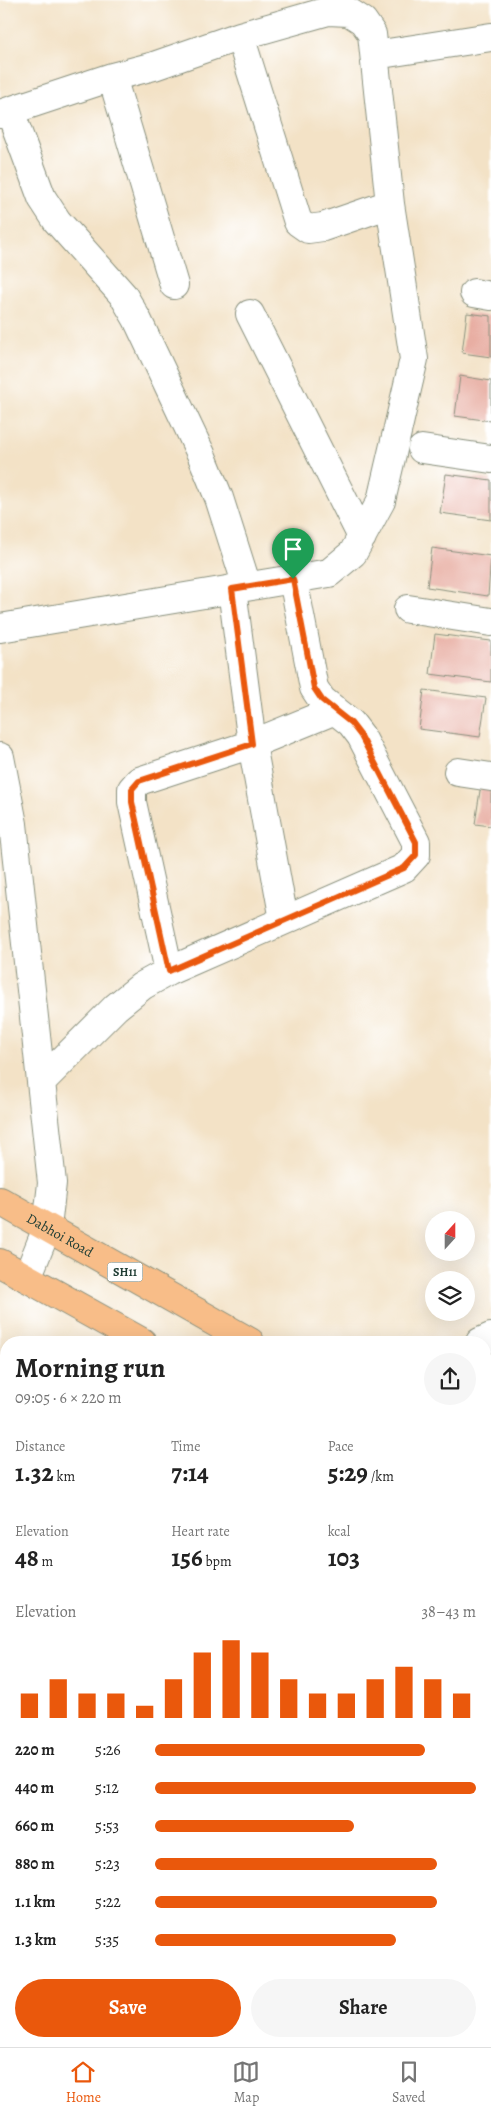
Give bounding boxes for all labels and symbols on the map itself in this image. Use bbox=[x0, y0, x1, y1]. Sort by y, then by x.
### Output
pin bbox=[272, 528, 314, 579]
street label: Dabhoi Road bbox=[23, 1208, 97, 1262]
north arrow bbox=[425, 1211, 475, 1261]
road number: SH11 bbox=[108, 1262, 142, 1282]

